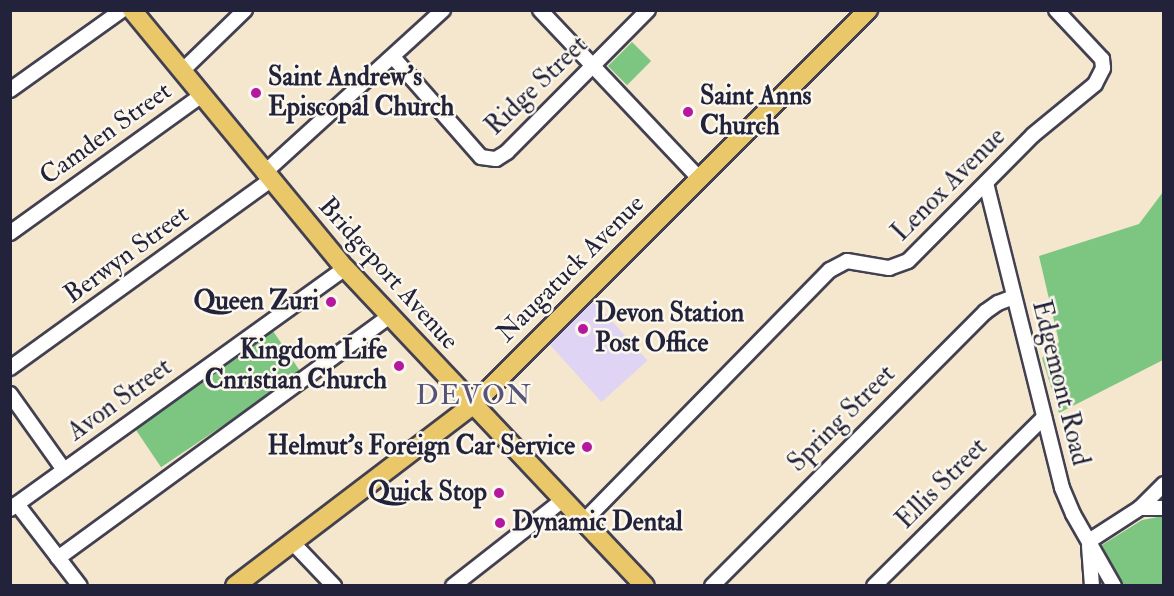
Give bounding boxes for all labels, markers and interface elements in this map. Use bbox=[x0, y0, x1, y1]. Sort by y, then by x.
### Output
street label: Ridge Street bbox=[479, 30, 595, 142]
place label: Saint Andrew's Episcopal Church bbox=[268, 62, 454, 124]
street label: Camden Street bbox=[34, 76, 178, 192]
place label: Saint Anns Church bbox=[700, 81, 811, 142]
marker: Saint Andrew's Episcopal Church bbox=[249, 86, 263, 100]
marker: Saint Anns Church bbox=[681, 105, 695, 119]
street label: Lenox Avenue bbox=[886, 122, 1012, 248]
street label: Naugatuck Avenue bbox=[491, 189, 651, 349]
street label: Bridgeport Avenue bbox=[311, 191, 465, 357]
street label: Berwyn Street bbox=[59, 199, 195, 311]
place label: Queen Zuri bbox=[193, 286, 319, 318]
marker: Queen Zuri bbox=[324, 295, 338, 309]
street label: Edgemont Road bbox=[1024, 297, 1096, 469]
place label: Devon Station Post Office bbox=[595, 298, 744, 360]
marker: Devon Station Post Office bbox=[576, 322, 590, 336]
place label: Kingdom Life Cnristian Church bbox=[205, 335, 387, 396]
street label: Avon Street bbox=[62, 352, 178, 448]
marker: Kingdom Life Cnristian Church bbox=[392, 359, 406, 373]
street label: Spring Street bbox=[782, 359, 902, 479]
district label: DEVON bbox=[416, 379, 532, 413]
place label: Helmut's Foreign Car Service bbox=[267, 431, 575, 463]
street label: Ellis Street bbox=[890, 432, 994, 536]
marker: Helmut's Foreign Car Service bbox=[580, 440, 594, 454]
place label: Quick Stop bbox=[368, 477, 487, 509]
marker: Quick Stop bbox=[492, 486, 506, 500]
place label: Dynamic Dental bbox=[512, 507, 683, 539]
marker: Dynamic Dental bbox=[493, 516, 507, 530]

